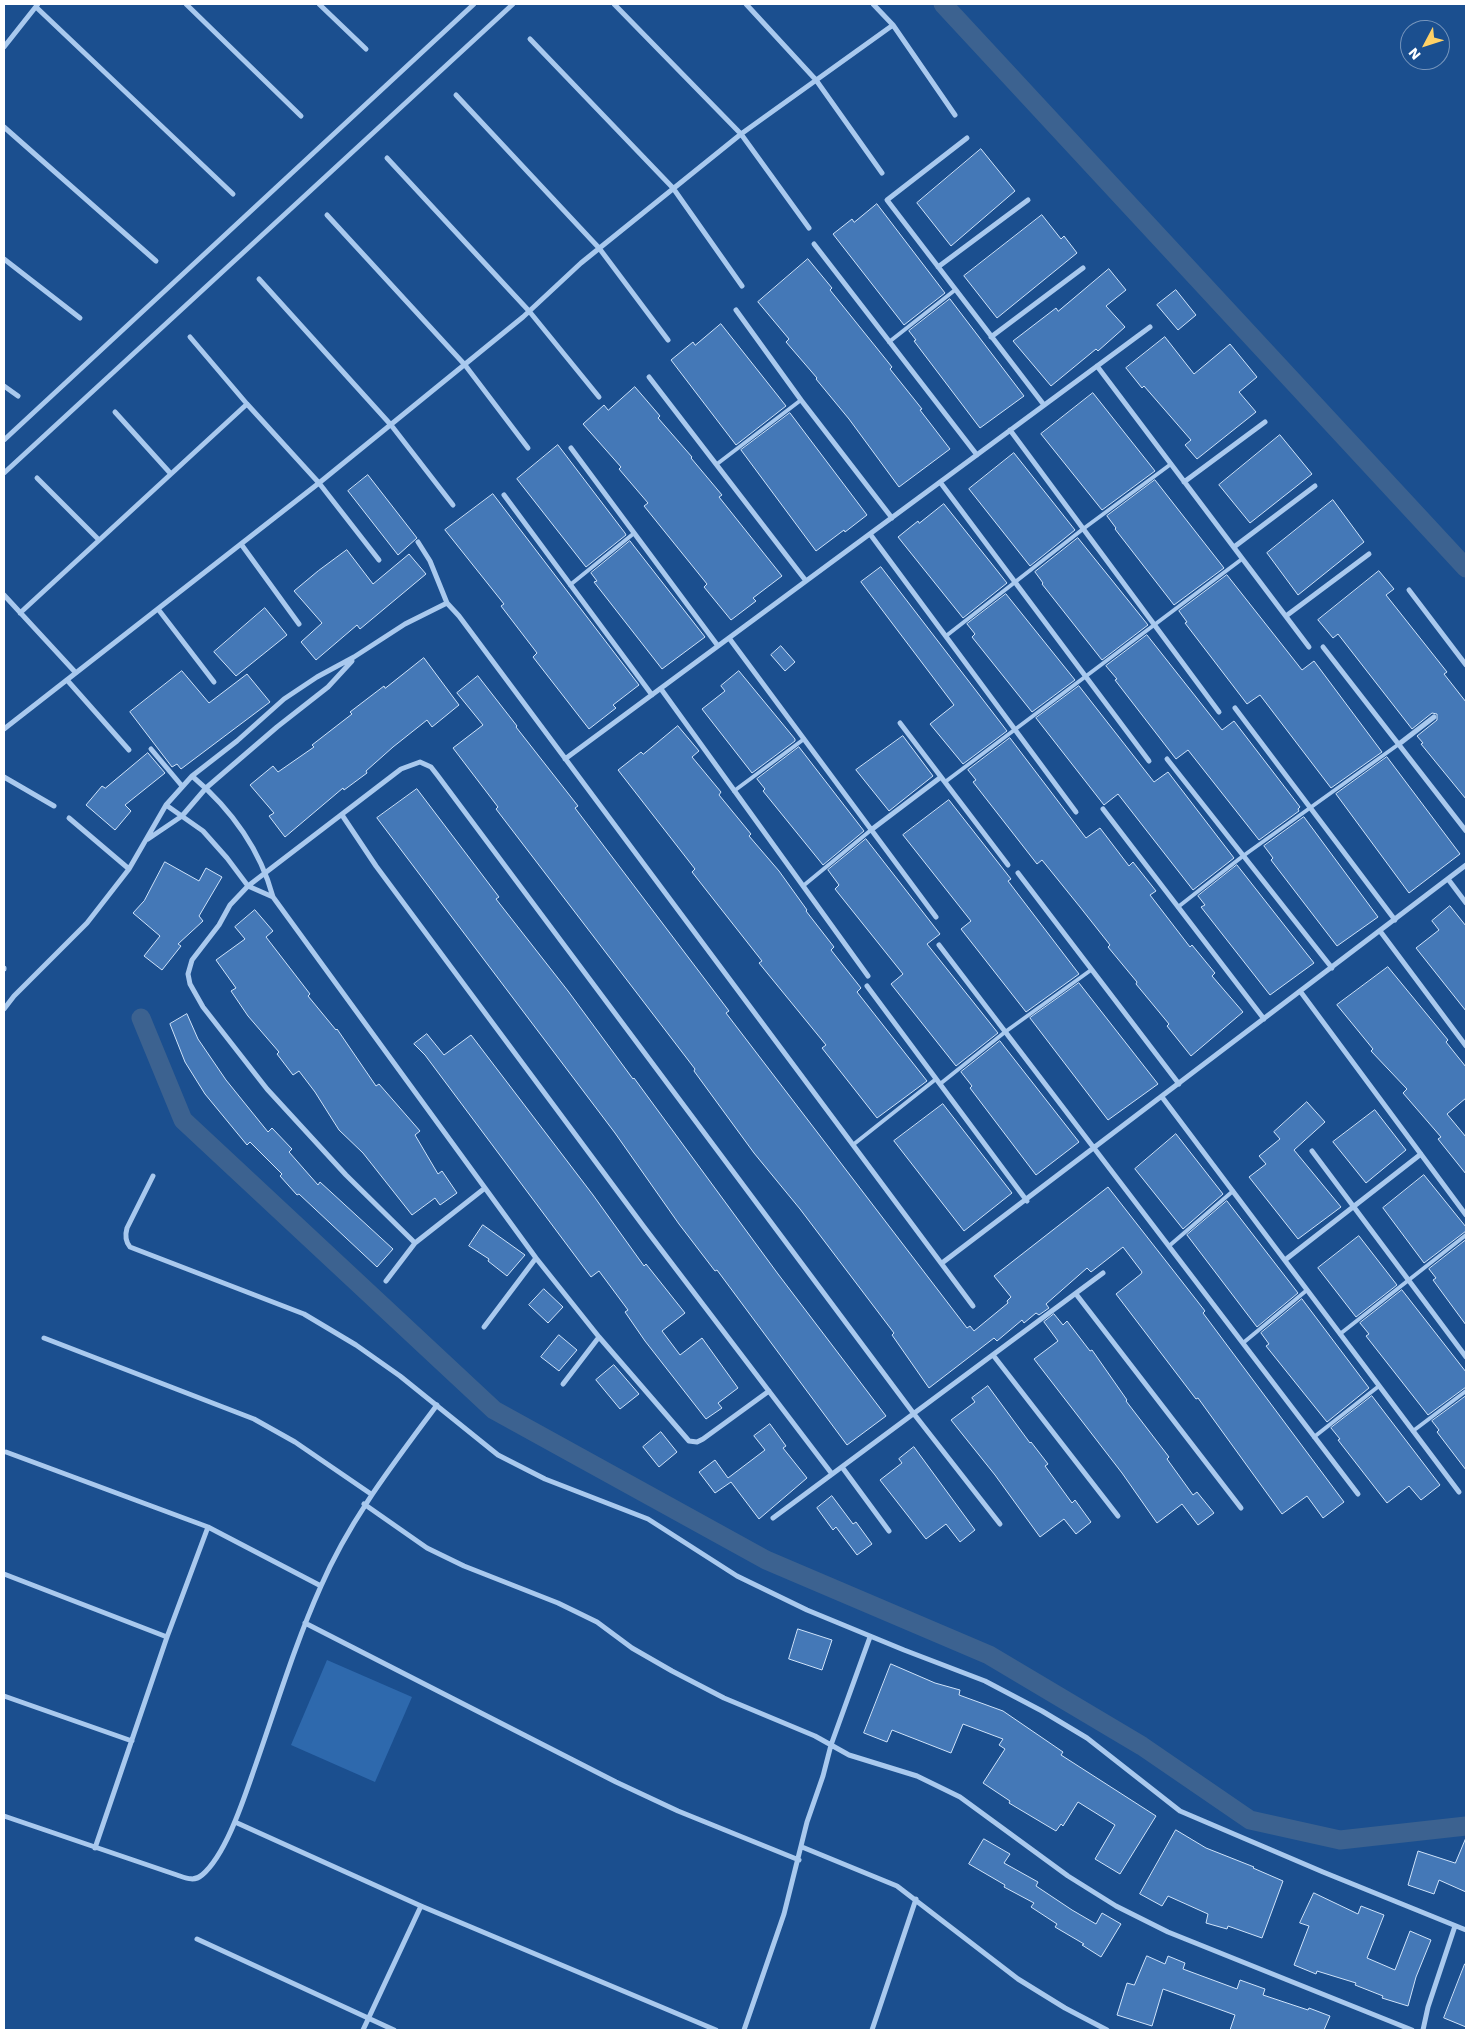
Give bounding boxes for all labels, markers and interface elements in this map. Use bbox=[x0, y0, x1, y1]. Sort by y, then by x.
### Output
north arrow bbox=[1400, 20, 1450, 70]
text: N bbox=[1405, 45, 1424, 63]

